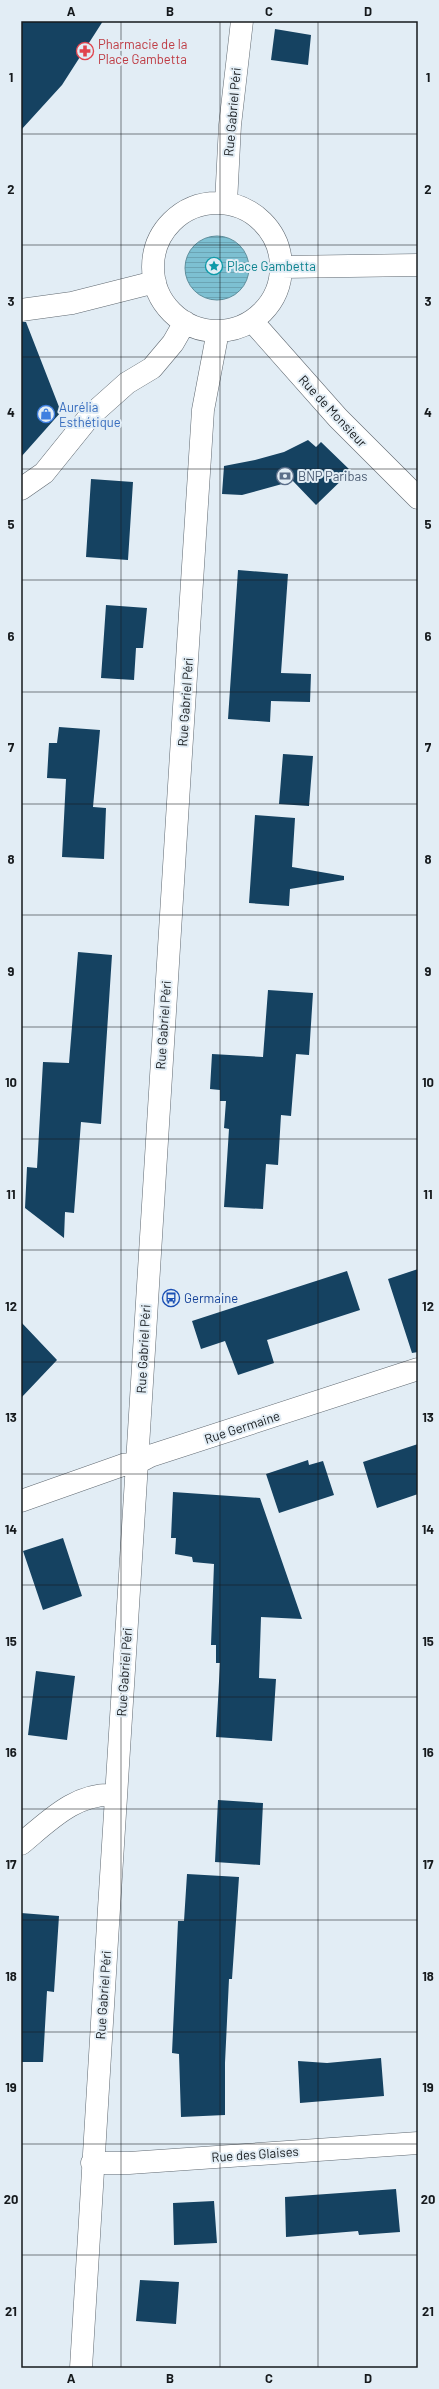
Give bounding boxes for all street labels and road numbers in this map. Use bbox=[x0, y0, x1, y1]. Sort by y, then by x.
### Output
street label: Rue Gabriel Péri bbox=[220, 67, 244, 157]
street label: Rue de Monsieur bbox=[296, 372, 371, 451]
street label: Rue Gabriel Péri bbox=[174, 657, 196, 747]
street label: Rue Gabriel Péri bbox=[152, 980, 174, 1070]
street label: Rue Gabriel Péri bbox=[133, 1304, 153, 1394]
street label: Rue Germaine bbox=[202, 1407, 282, 1447]
street label: Rue Gabriel Péri bbox=[113, 1627, 135, 1717]
street label: Rue Gabriel Péri bbox=[92, 1950, 114, 2040]
street label: Rue des Glaises bbox=[211, 2143, 299, 2165]

